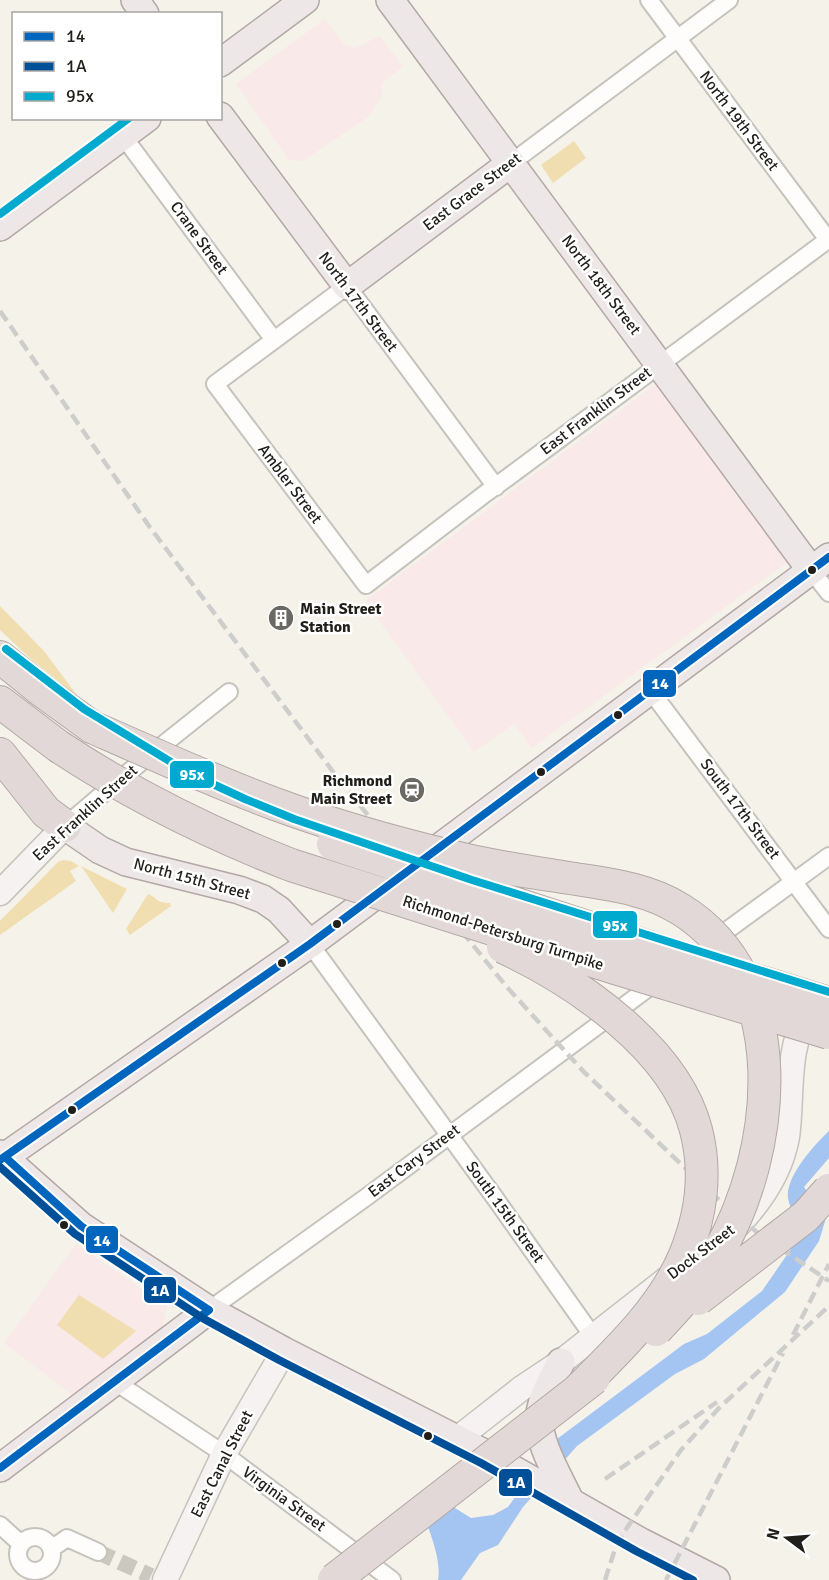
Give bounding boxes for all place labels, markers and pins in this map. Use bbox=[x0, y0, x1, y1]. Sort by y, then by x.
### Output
unlabelled marker bbox=[806, 564, 818, 576]
place label: Main Street Station bbox=[300, 599, 382, 637]
building icon: Main Street Station bbox=[266, 603, 296, 633]
unlabelled marker bbox=[612, 709, 624, 721]
unlabelled marker bbox=[535, 766, 547, 778]
place label: Richmond Main Street bbox=[310, 771, 392, 809]
station icon: Richmond Main Street bbox=[397, 775, 427, 805]
unlabelled marker bbox=[331, 918, 343, 930]
unlabelled marker bbox=[276, 957, 288, 969]
unlabelled marker bbox=[66, 1104, 78, 1116]
unlabelled marker bbox=[58, 1219, 70, 1231]
unlabelled marker bbox=[422, 1430, 434, 1442]

